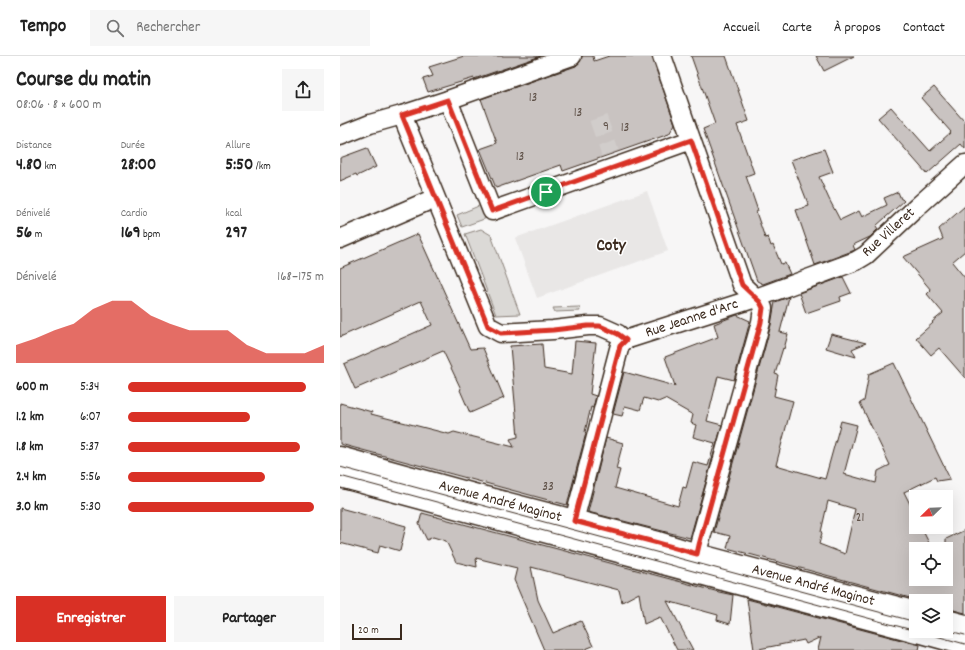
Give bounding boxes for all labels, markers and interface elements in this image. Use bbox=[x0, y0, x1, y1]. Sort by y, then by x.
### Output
search box bbox=[90, 10, 370, 46]
text: Tempo bbox=[20, 14, 66, 41]
icon: search bbox=[104, 17, 126, 39]
text: Rechercher bbox=[136, 17, 200, 39]
text: Accueil bbox=[723, 18, 760, 38]
text: Carte bbox=[782, 18, 812, 38]
text: À propos bbox=[834, 18, 881, 38]
text: Contact bbox=[903, 18, 945, 38]
text: Course du matin bbox=[16, 65, 151, 96]
button: share bbox=[282, 69, 324, 111]
house number: 13 bbox=[529, 89, 537, 108]
text: 08:06 · 8 × 600 m bbox=[16, 96, 102, 115]
house number: 13 bbox=[574, 104, 582, 123]
house number: 9 bbox=[603, 118, 609, 137]
house number: 13 bbox=[621, 119, 629, 138]
text: Distance bbox=[16, 138, 52, 154]
text: Durée bbox=[121, 138, 145, 154]
text: Allure bbox=[225, 138, 250, 154]
house number: 13 bbox=[516, 148, 524, 167]
text: 4.80 bbox=[16, 154, 42, 178]
text: 28:00 bbox=[121, 154, 156, 178]
text: 5:50 bbox=[225, 154, 253, 178]
text: km bbox=[42, 159, 57, 175]
text: /km bbox=[253, 159, 271, 175]
pin bbox=[529, 175, 563, 209]
icon: arrive bbox=[535, 181, 557, 203]
street label: Rue Villeret bbox=[857, 203, 921, 263]
text: Dénivelé bbox=[16, 206, 50, 222]
text: Cardio bbox=[121, 206, 147, 222]
text: kcal bbox=[225, 206, 242, 222]
text: 56 bbox=[16, 222, 32, 246]
text: 169 bbox=[121, 222, 141, 246]
text: 297 bbox=[225, 222, 247, 246]
text: m bbox=[32, 227, 42, 243]
text: bpm bbox=[141, 227, 160, 243]
district label: Coty bbox=[596, 235, 627, 259]
text: Dénivelé bbox=[16, 268, 57, 287]
text: 168–175 m bbox=[277, 268, 324, 287]
street label: Rue Jeanne d'Arc bbox=[643, 294, 741, 344]
text: 600 m bbox=[16, 378, 48, 397]
text: 5:34 bbox=[80, 378, 99, 397]
text: 1.2 km bbox=[16, 408, 44, 427]
text: 6:07 bbox=[80, 408, 101, 427]
text: 1.8 km bbox=[16, 438, 43, 457]
text: 5:37 bbox=[80, 438, 99, 457]
text: 2.4 km bbox=[16, 468, 46, 487]
text: 5:56 bbox=[80, 468, 101, 487]
street label: Avenue André Maginot bbox=[436, 475, 564, 529]
house number: 33 bbox=[542, 478, 554, 497]
north arrow bbox=[909, 490, 953, 534]
map controls bbox=[909, 490, 953, 638]
text: 3.0 km bbox=[16, 498, 48, 517]
text: 5:30 bbox=[80, 498, 101, 517]
house number: 21 bbox=[856, 509, 864, 528]
button: locate bbox=[909, 542, 953, 586]
street label: Avenue André Maginot bbox=[749, 559, 877, 613]
button: layers bbox=[909, 594, 953, 638]
button: Enregistrer bbox=[16, 596, 166, 642]
button: Partager bbox=[174, 596, 324, 642]
scale bar bbox=[352, 622, 402, 641]
text: 20 m bbox=[358, 623, 379, 639]

